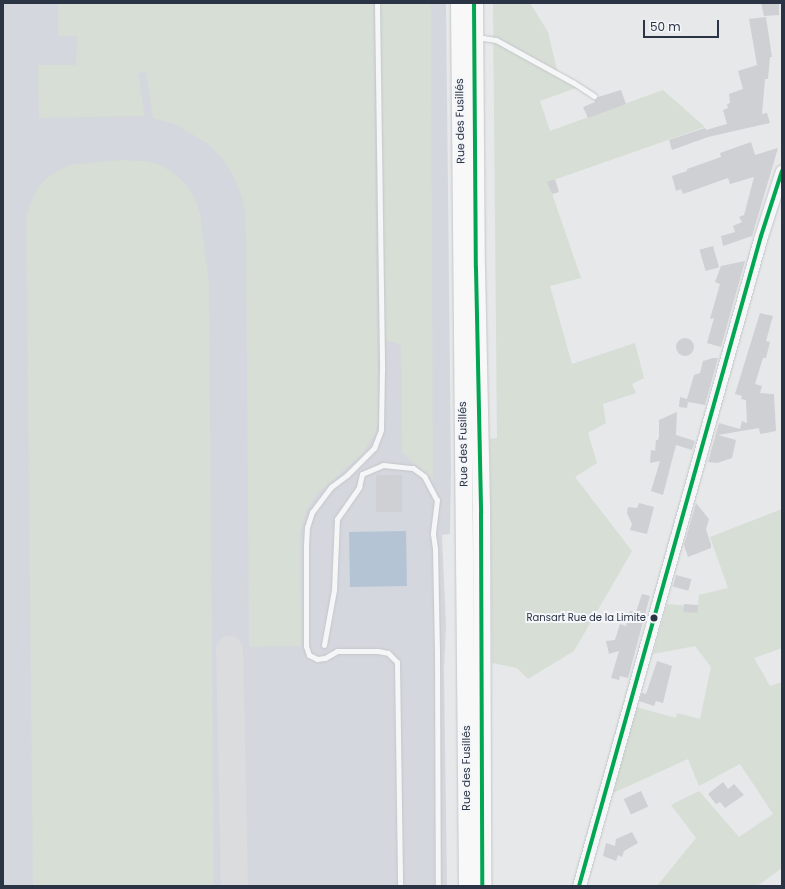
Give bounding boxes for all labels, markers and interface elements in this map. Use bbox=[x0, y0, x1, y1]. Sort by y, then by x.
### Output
scale bar bbox=[645, 12, 721, 38]
text: 50 m bbox=[650, 18, 681, 35]
street label: Rue des Fusillés bbox=[453, 78, 467, 164]
street label: Rue des Fusillés bbox=[456, 401, 470, 487]
place label: Ransart Rue de la Limite bbox=[526, 612, 646, 624]
marker: Ransart Rue de la Limite bbox=[649, 613, 659, 623]
street label: Rue des Fusillés bbox=[459, 725, 473, 811]

